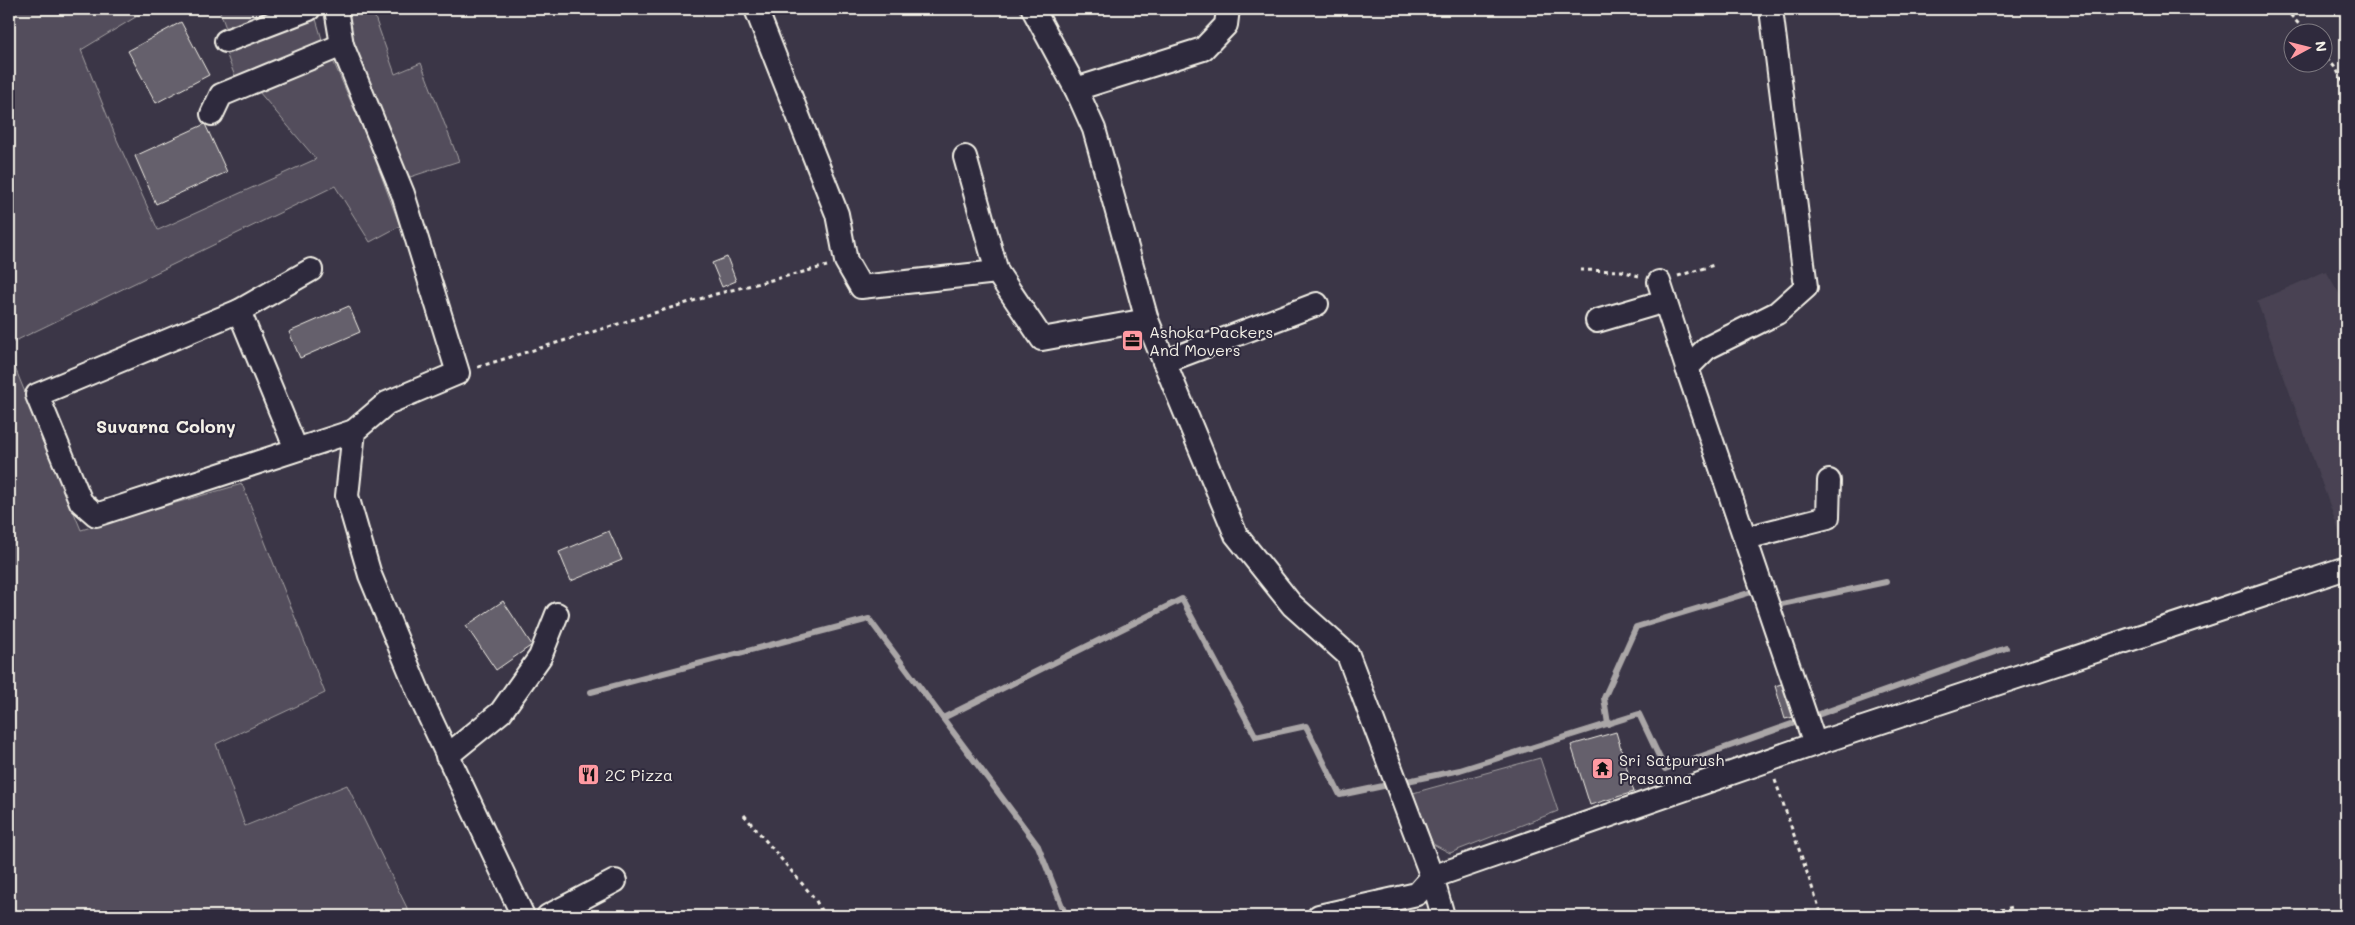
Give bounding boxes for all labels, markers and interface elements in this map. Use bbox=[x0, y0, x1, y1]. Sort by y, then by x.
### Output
north arrow bbox=[2282, 22, 2332, 72]
text: N bbox=[2311, 40, 2331, 53]
place label: Ashoka Packers And Movers bbox=[1149, 321, 1273, 360]
office icon: Ashoka Packers And Movers bbox=[1121, 328, 1145, 352]
district label: Suvarna Colony bbox=[96, 414, 236, 438]
place label: Sri Satpurush Prasanna bbox=[1619, 749, 1724, 788]
temple icon: Sri Satpurush Prasanna bbox=[1591, 756, 1615, 780]
restaurant icon: 2C Pizza bbox=[577, 762, 601, 786]
place label: 2C Pizza bbox=[605, 764, 673, 785]

